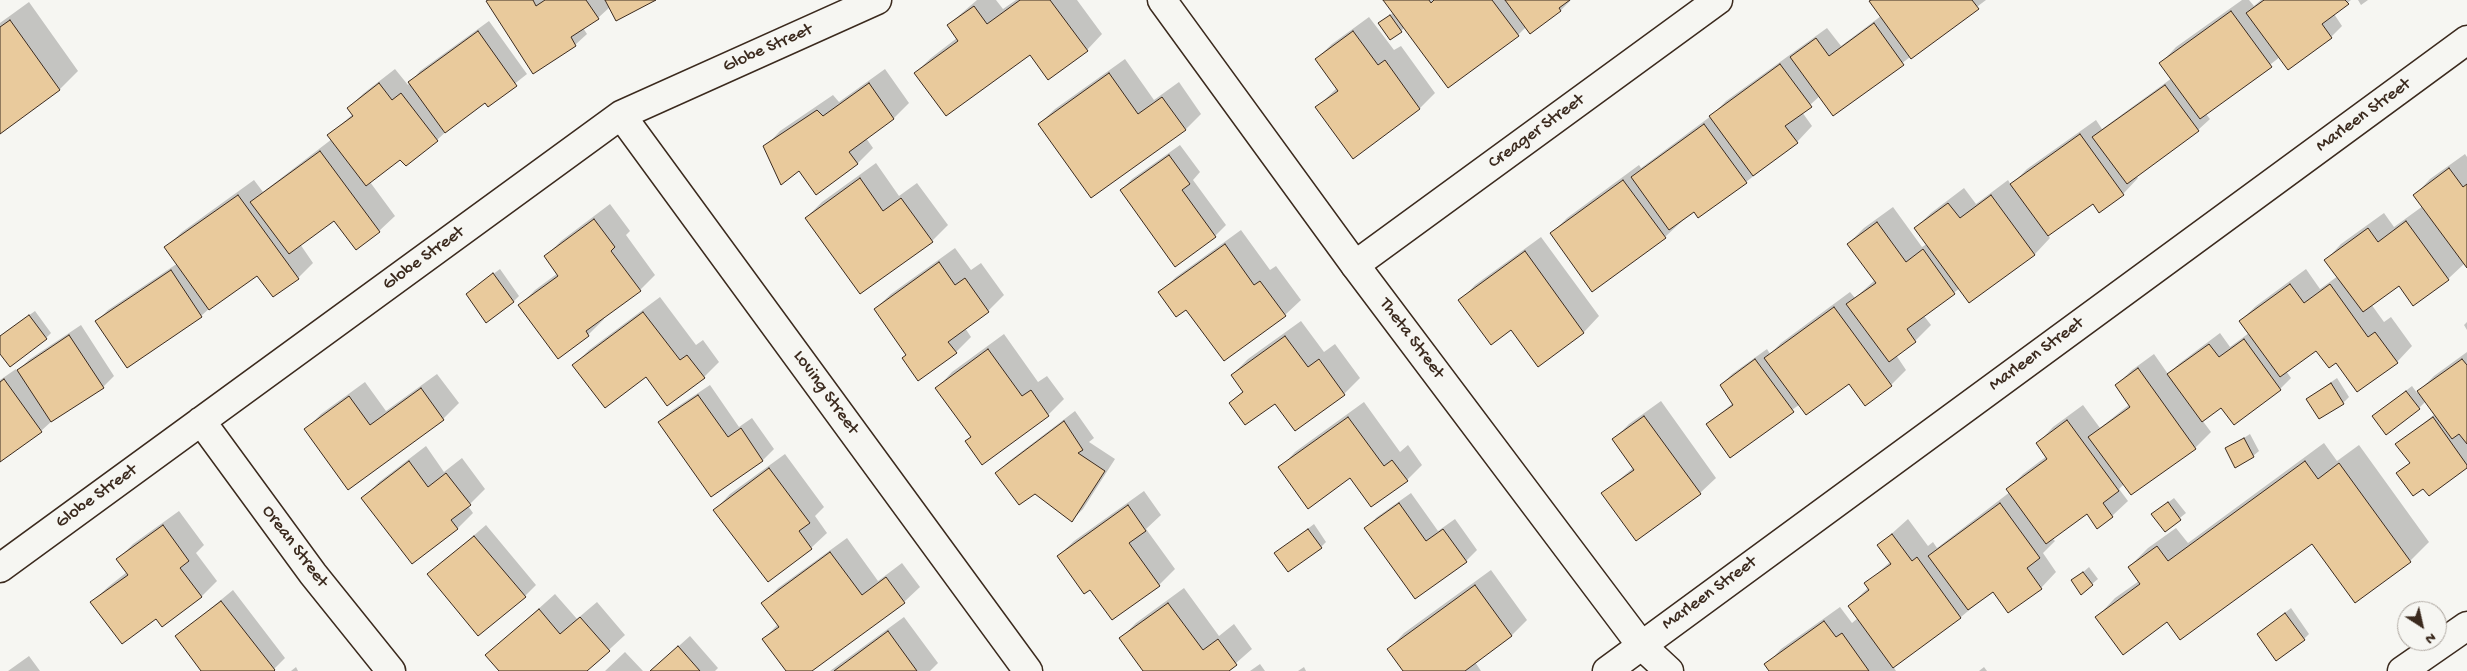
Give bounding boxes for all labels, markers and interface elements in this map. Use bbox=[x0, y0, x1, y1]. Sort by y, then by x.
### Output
street label: Globe Street bbox=[720, 20, 816, 78]
street label: Marleen Street bbox=[2312, 74, 2416, 158]
street label: Creager Street bbox=[1485, 90, 1589, 174]
street label: Globe Street bbox=[379, 222, 469, 296]
street label: Theta Street bbox=[1374, 294, 1448, 384]
street label: Marleen Street bbox=[1985, 313, 2089, 397]
street label: Loving Street bbox=[787, 347, 863, 439]
street label: Globe Street bbox=[52, 460, 142, 534]
street label: Orean Street bbox=[256, 502, 332, 592]
street label: Marleen Street bbox=[1658, 552, 1762, 636]
north arrow bbox=[2397, 601, 2447, 651]
text: N bbox=[2422, 628, 2439, 647]

